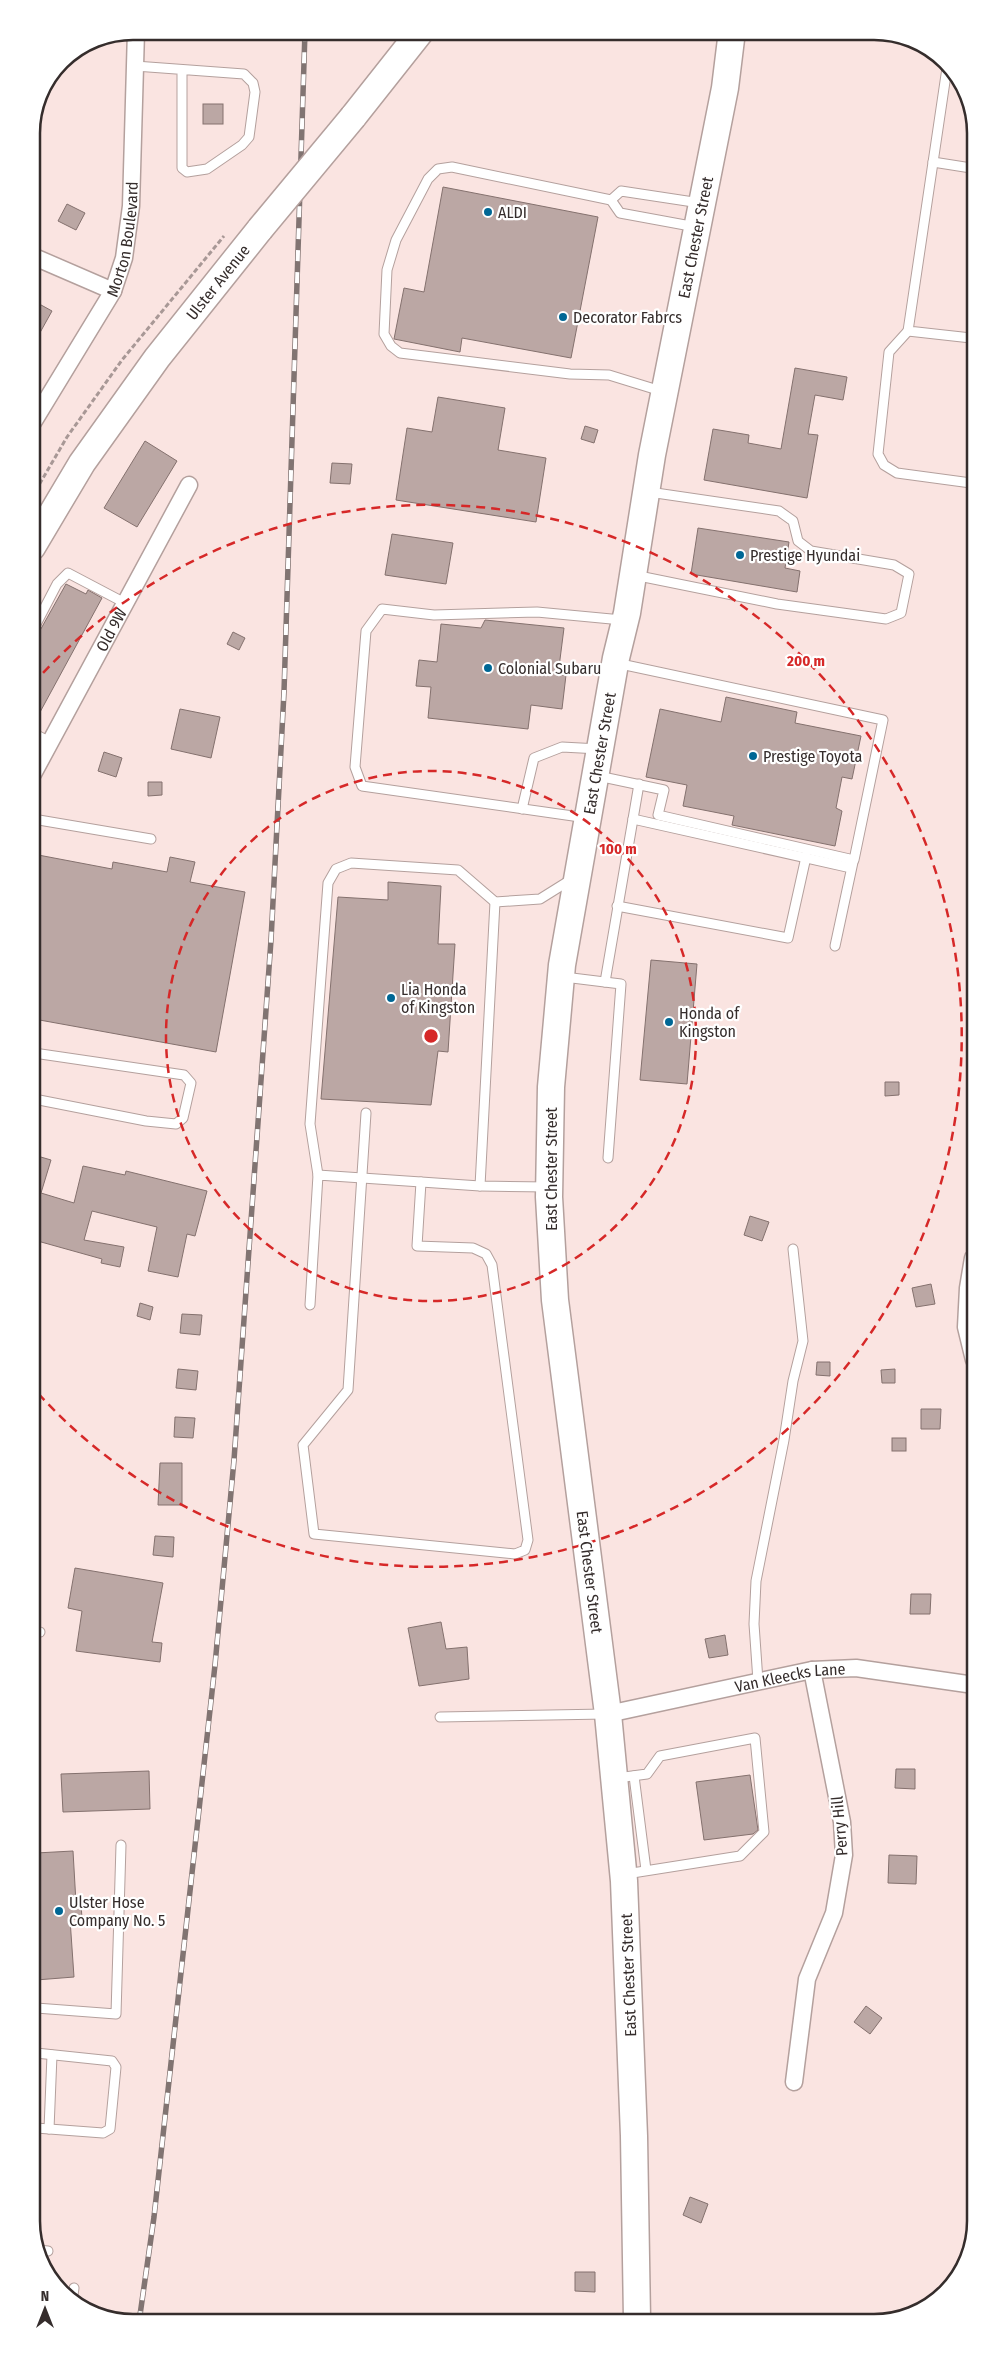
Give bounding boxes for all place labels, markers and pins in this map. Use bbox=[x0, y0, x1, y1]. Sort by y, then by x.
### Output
place label: ALDI bbox=[498, 203, 527, 222]
marker: ALDI bbox=[482, 206, 494, 218]
place label: Decorator Fabrcs bbox=[573, 308, 682, 327]
marker: Decorator Fabrcs bbox=[557, 311, 569, 323]
place label: Prestige Hyundai bbox=[750, 546, 860, 565]
marker: Prestige Hyundai bbox=[734, 549, 746, 561]
place label: Colonial Subaru bbox=[498, 659, 601, 678]
marker: Colonial Subaru bbox=[482, 662, 494, 674]
place label: Prestige Toyota bbox=[763, 747, 863, 766]
marker: Prestige Toyota bbox=[747, 750, 759, 762]
place label: Lia Honda of Kingston bbox=[401, 980, 475, 1017]
marker: Lia Honda of Kingston bbox=[385, 992, 397, 1004]
place label: Honda of Kingston bbox=[679, 1004, 740, 1041]
marker: Honda of Kingston bbox=[663, 1016, 675, 1028]
centre of rings bbox=[422, 1027, 440, 1045]
place label: Ulster Hose Company No. 5 bbox=[69, 1893, 165, 1930]
marker: Ulster Hose Company No. 5 bbox=[53, 1905, 65, 1917]

